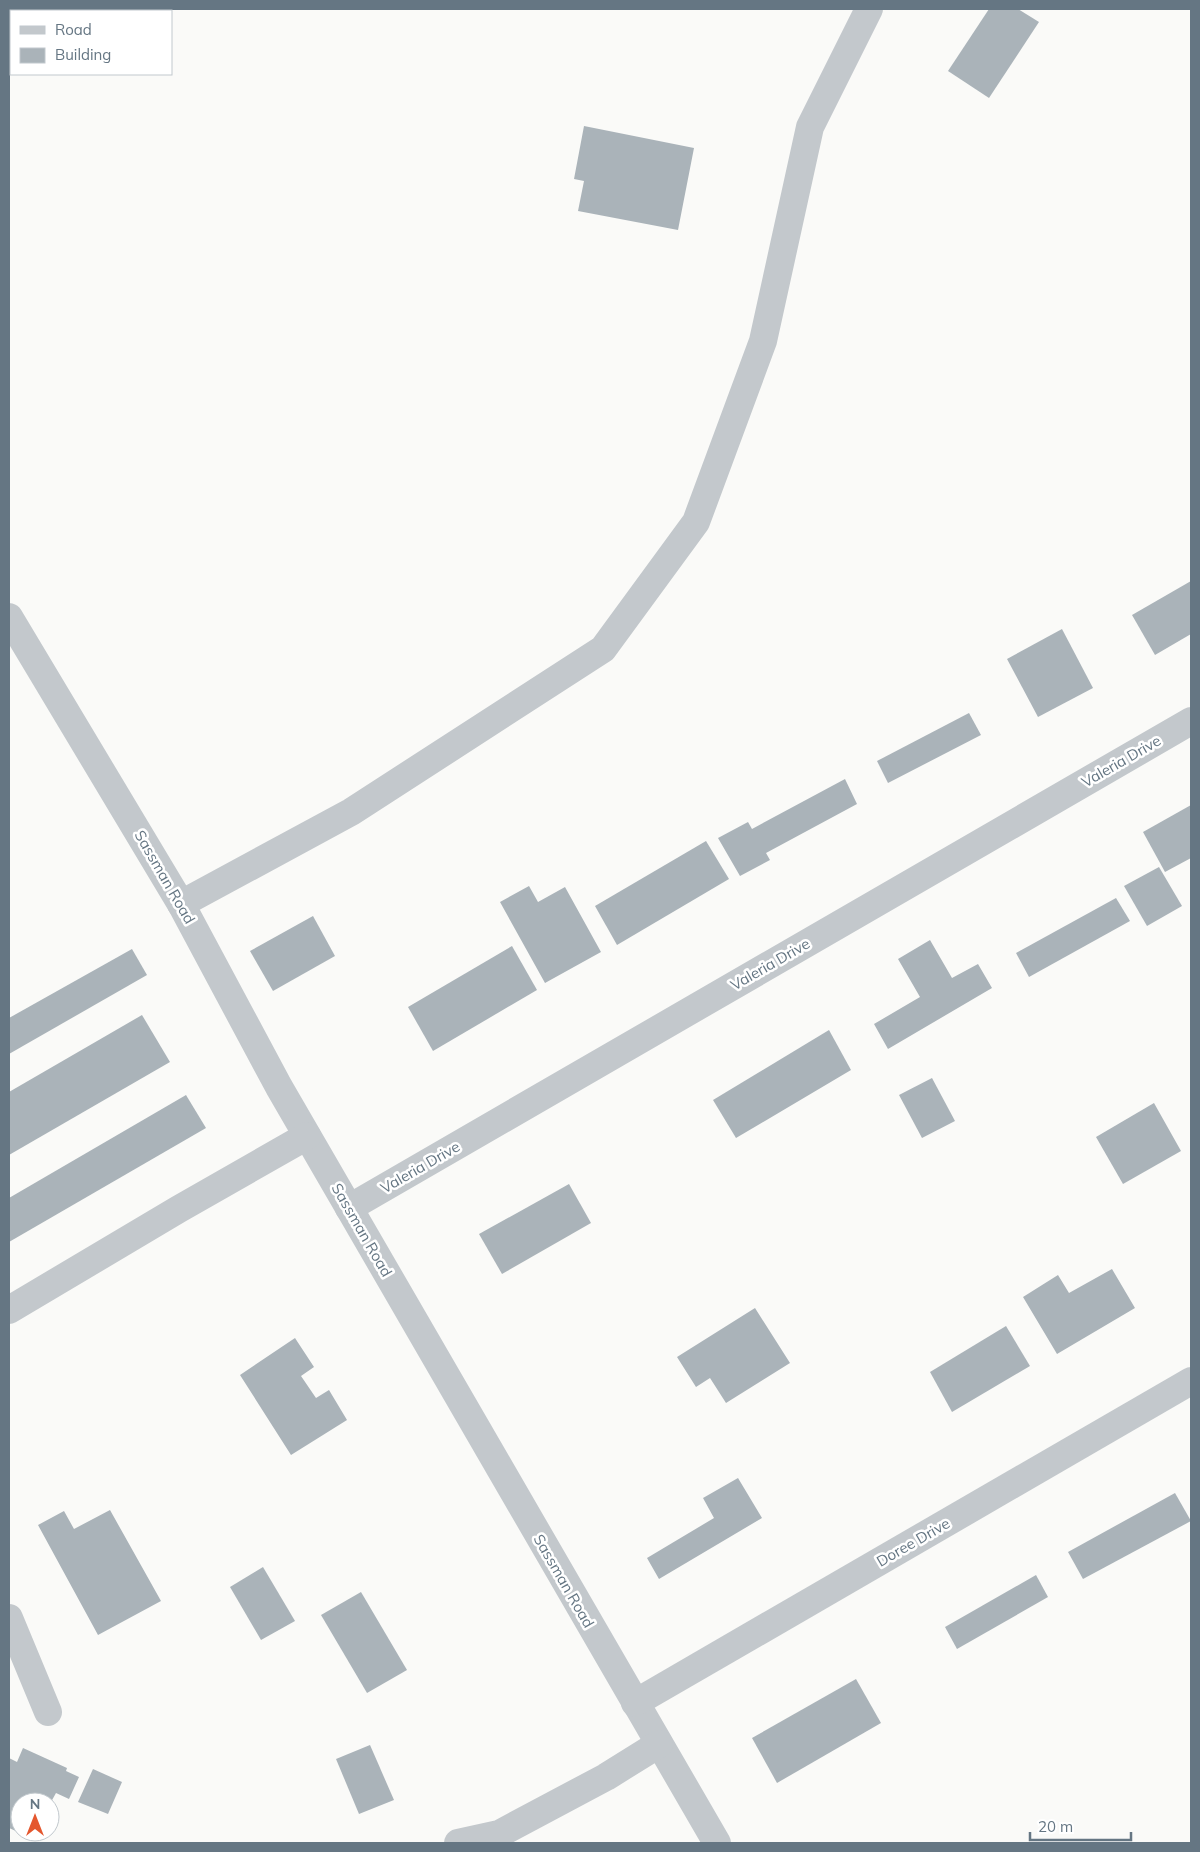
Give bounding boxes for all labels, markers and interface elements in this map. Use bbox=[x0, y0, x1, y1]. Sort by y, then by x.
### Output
legend bbox=[10, 10, 172, 75]
text: Road bbox=[55, 20, 92, 39]
text: Building bbox=[55, 45, 111, 64]
street label: Valeria Drive bbox=[1078, 731, 1164, 791]
street label: Sassman Road bbox=[131, 827, 199, 927]
street label: Valeria Drive bbox=[727, 934, 813, 994]
street label: Valeria Drive bbox=[377, 1137, 463, 1197]
street label: Sassman Road bbox=[328, 1180, 396, 1280]
street label: Doree Drive bbox=[873, 1513, 953, 1571]
street label: Sassman Road bbox=[530, 1531, 598, 1631]
north arrow bbox=[10, 1792, 60, 1842]
text: N bbox=[30, 1795, 40, 1813]
scale bar bbox=[1030, 1810, 1131, 1842]
text: 20 m bbox=[1038, 1817, 1073, 1836]

